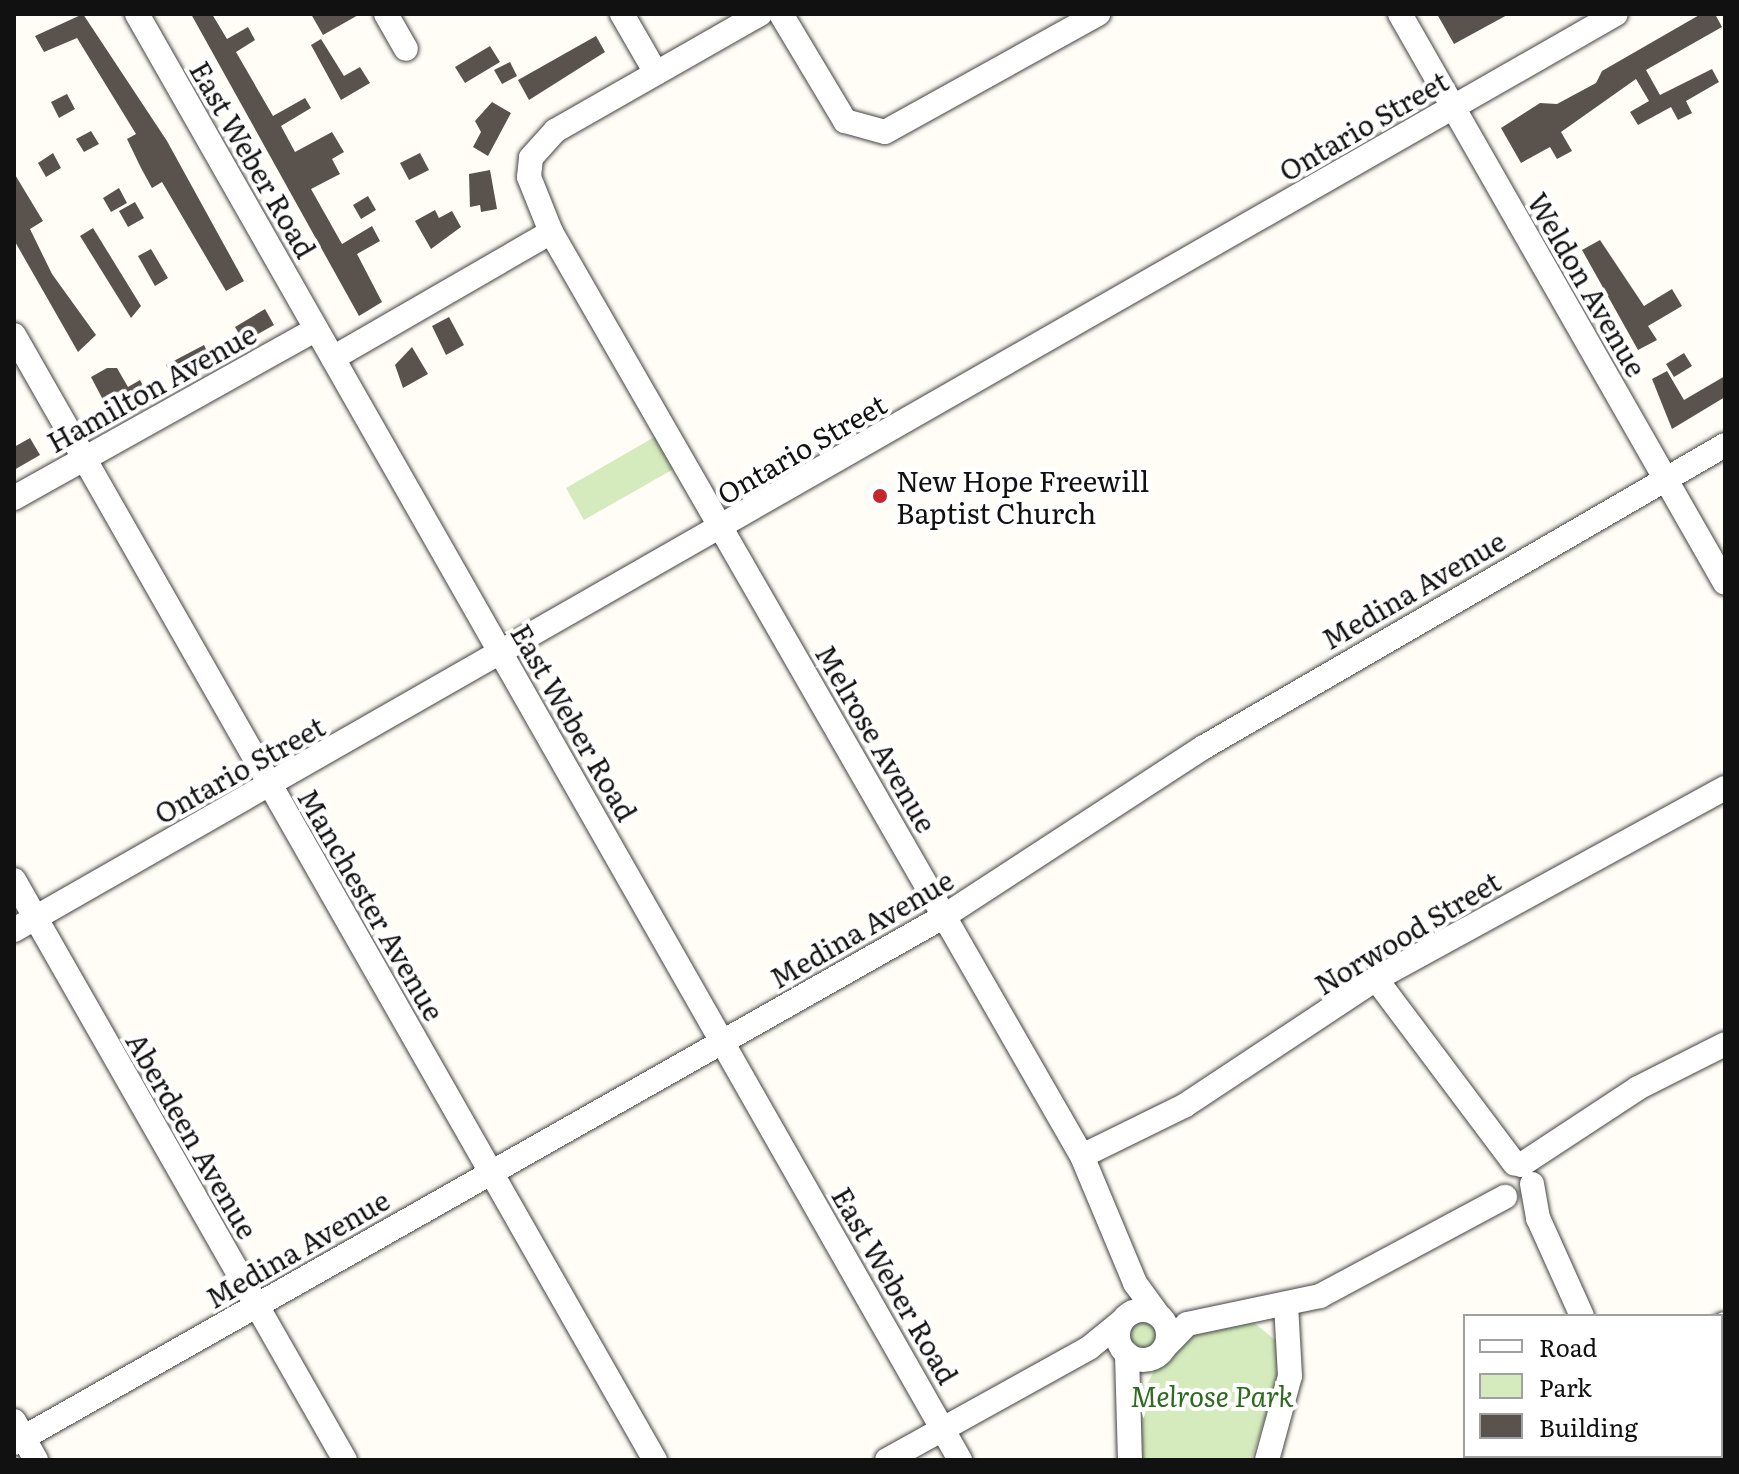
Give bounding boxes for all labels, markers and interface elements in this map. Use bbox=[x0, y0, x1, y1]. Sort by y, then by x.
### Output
street label: East Weber Road bbox=[184, 55, 324, 263]
street label: Ontario Street bbox=[1273, 63, 1453, 187]
street label: Weldon Avenue bbox=[1522, 186, 1654, 382]
street label: Hamilton Avenue bbox=[41, 316, 261, 458]
street label: Ontario Street bbox=[711, 386, 891, 510]
place label: New Hope Freewill Baptist Church bbox=[896, 463, 1149, 529]
marker: New Hope Freewill Baptist Church bbox=[871, 487, 889, 505]
street label: Medina Avenue bbox=[1315, 523, 1511, 655]
street label: East Weber Road bbox=[505, 618, 645, 826]
street label: Melrose Avenue bbox=[810, 638, 944, 838]
street label: Ontario Street bbox=[148, 708, 330, 830]
street label: Manchester Avenue bbox=[292, 782, 452, 1026]
street label: Medina Avenue bbox=[763, 862, 959, 994]
street label: Norwood Street bbox=[1308, 863, 1506, 1001]
street label: Aberdeen Avenue bbox=[120, 1026, 266, 1244]
street label: East Weber Road bbox=[826, 1181, 966, 1389]
street label: Medina Avenue bbox=[199, 1182, 395, 1314]
legend bbox=[1463, 1314, 1723, 1458]
text: Road bbox=[1539, 1329, 1597, 1364]
text: Park bbox=[1539, 1369, 1592, 1404]
park label: Melrose Park bbox=[1130, 1378, 1294, 1412]
text: Building bbox=[1539, 1409, 1638, 1444]

